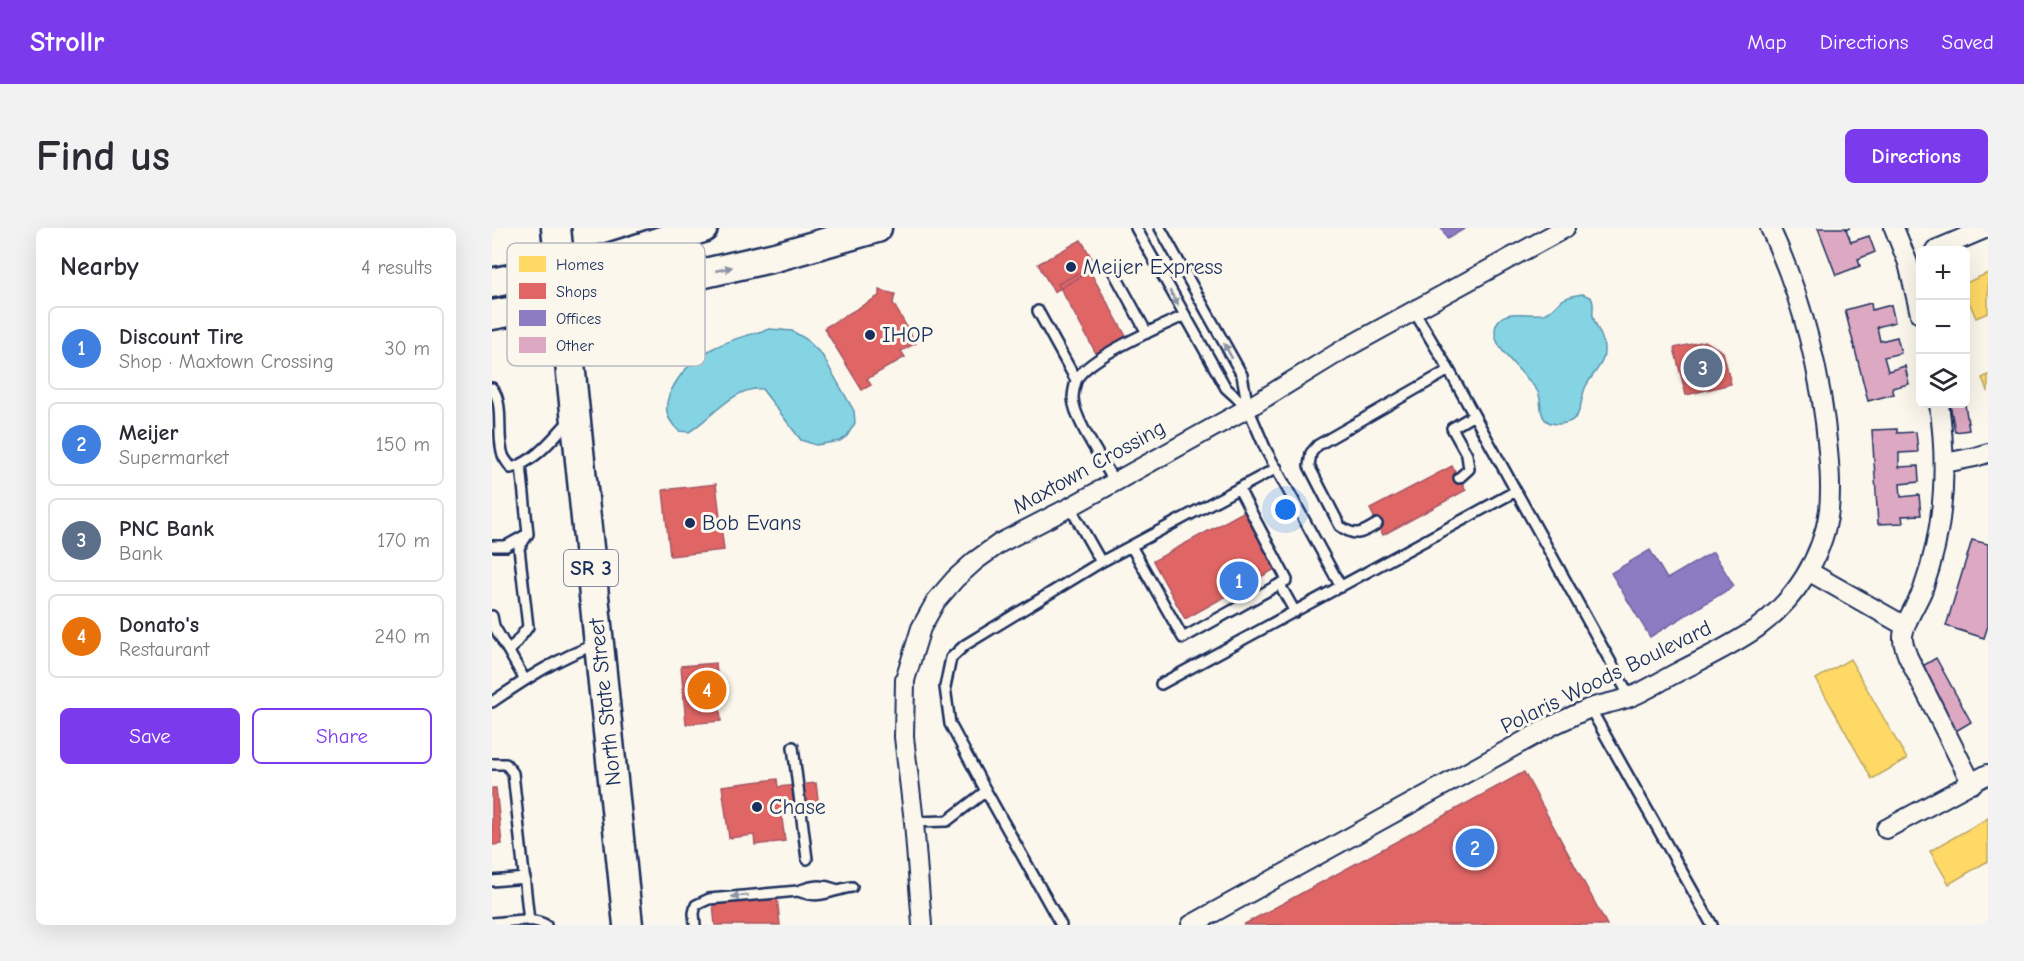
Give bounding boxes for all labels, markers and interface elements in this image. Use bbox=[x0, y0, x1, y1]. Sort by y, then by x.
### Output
text: Strollr bbox=[30, 26, 104, 58]
text: Map bbox=[1747, 30, 1787, 54]
text: Directions bbox=[1820, 30, 1909, 54]
text: Saved bbox=[1942, 30, 1994, 54]
button: Directions bbox=[1845, 129, 1988, 183]
text: Find us bbox=[36, 132, 170, 181]
legend bbox=[507, 243, 705, 366]
map controls bbox=[1916, 246, 1970, 408]
button: + bbox=[1916, 246, 1970, 300]
text: Nearby bbox=[60, 252, 139, 282]
place label: Meijer Express bbox=[1083, 254, 1223, 280]
text: 4 results bbox=[361, 256, 432, 279]
text: Homes bbox=[556, 256, 604, 274]
marker: Meijer Express bbox=[1064, 260, 1078, 274]
one-way arrow bbox=[714, 263, 733, 273]
text: Shops bbox=[556, 283, 597, 301]
one-way arrow bbox=[1169, 290, 1179, 307]
button: − bbox=[1916, 300, 1970, 354]
text: Offices bbox=[556, 310, 602, 328]
place label: IHOP bbox=[882, 322, 933, 348]
text: Discount Tire bbox=[119, 324, 243, 350]
marker: IHOP bbox=[863, 328, 877, 342]
text: 1 bbox=[78, 337, 85, 360]
text: 30 m bbox=[384, 337, 430, 360]
text: Other bbox=[556, 337, 594, 355]
one-way arrow bbox=[1223, 343, 1234, 359]
pin: 3 bbox=[1684, 346, 1722, 390]
text: Shop · Maxtown Crossing bbox=[119, 350, 334, 373]
button: layers bbox=[1916, 354, 1970, 408]
street label: Maxtown Crossing bbox=[1008, 414, 1170, 520]
text: Meijer bbox=[119, 420, 178, 446]
text: 2 bbox=[77, 433, 86, 456]
text: 150 m bbox=[376, 433, 430, 456]
text: Supermarket bbox=[119, 446, 229, 469]
your location bbox=[1271, 495, 1300, 524]
place label: Bob Evans bbox=[702, 510, 801, 536]
text: PNC Bank bbox=[119, 516, 214, 542]
marker: Bob Evans bbox=[683, 516, 697, 530]
text: 3 bbox=[77, 529, 86, 552]
text: 170 m bbox=[377, 529, 430, 552]
text: Bank bbox=[119, 542, 162, 565]
road number: SR 3 bbox=[564, 550, 618, 586]
pin: 1 bbox=[1220, 558, 1258, 604]
text: Donato's bbox=[119, 612, 199, 638]
street label: Polaris Woods Boulevard bbox=[1496, 615, 1716, 739]
street label: North State Street bbox=[583, 616, 627, 787]
text: 4 bbox=[77, 625, 86, 648]
text: 240 m bbox=[375, 625, 430, 648]
text: Restaurant bbox=[119, 638, 209, 661]
pin: 4 bbox=[688, 668, 726, 712]
button: Save bbox=[60, 708, 240, 764]
button: Share bbox=[252, 708, 432, 764]
place label: Chase bbox=[769, 794, 826, 820]
marker: Chase bbox=[750, 800, 764, 814]
pin: 2 bbox=[1456, 826, 1494, 870]
one-way arrow bbox=[730, 891, 749, 901]

